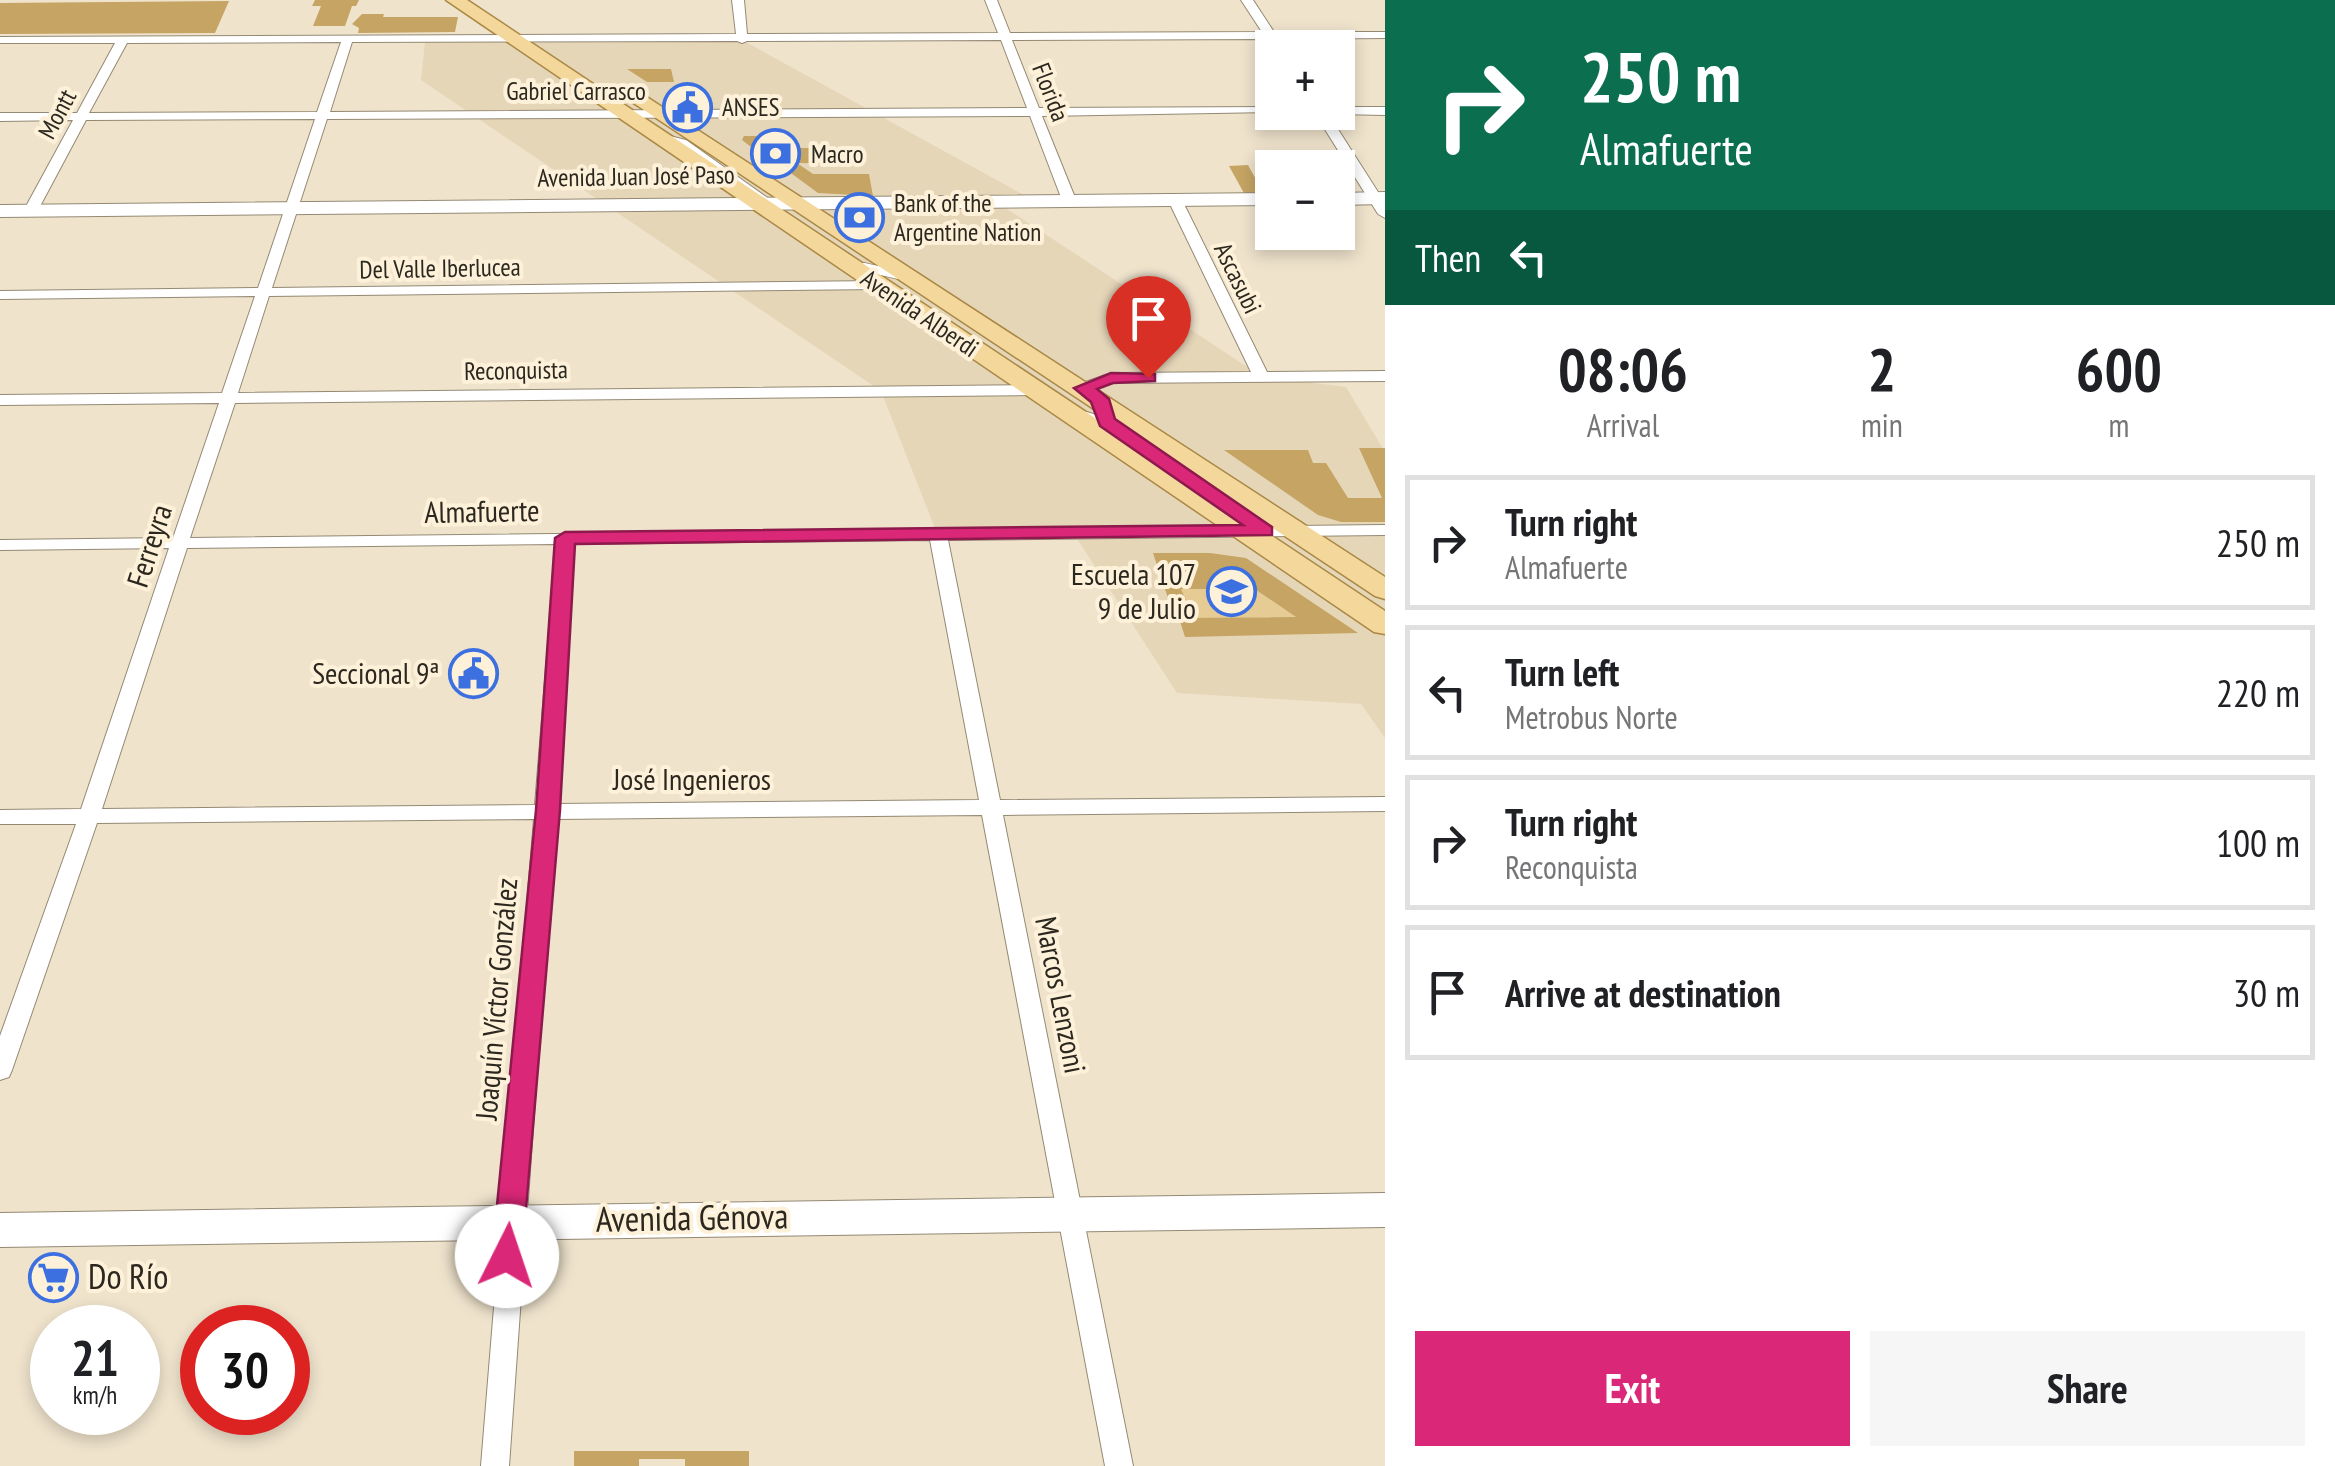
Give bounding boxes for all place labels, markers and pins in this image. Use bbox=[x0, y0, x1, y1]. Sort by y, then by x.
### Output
public building icon: ANSES bbox=[661, 81, 713, 133]
place label: ANSES bbox=[722, 91, 779, 123]
bank icon: Macro bbox=[750, 128, 802, 180]
place label: Macro bbox=[811, 138, 863, 170]
place label: Bank of the Argentine Nation bbox=[894, 187, 1041, 248]
bank icon: Bank of the Argentine Nation bbox=[833, 191, 885, 243]
pin bbox=[1106, 276, 1191, 379]
place label: Escuela 107 9 de Julio bbox=[1071, 554, 1196, 627]
school or university icon: Escuela 107 9 de Julio bbox=[1205, 566, 1257, 618]
public building icon: Seccional 9ª bbox=[448, 648, 500, 700]
place label: Seccional 9ª bbox=[312, 653, 439, 692]
supermarket icon: Do Río bbox=[27, 1251, 79, 1303]
place label: Do Río bbox=[88, 1253, 168, 1299]

